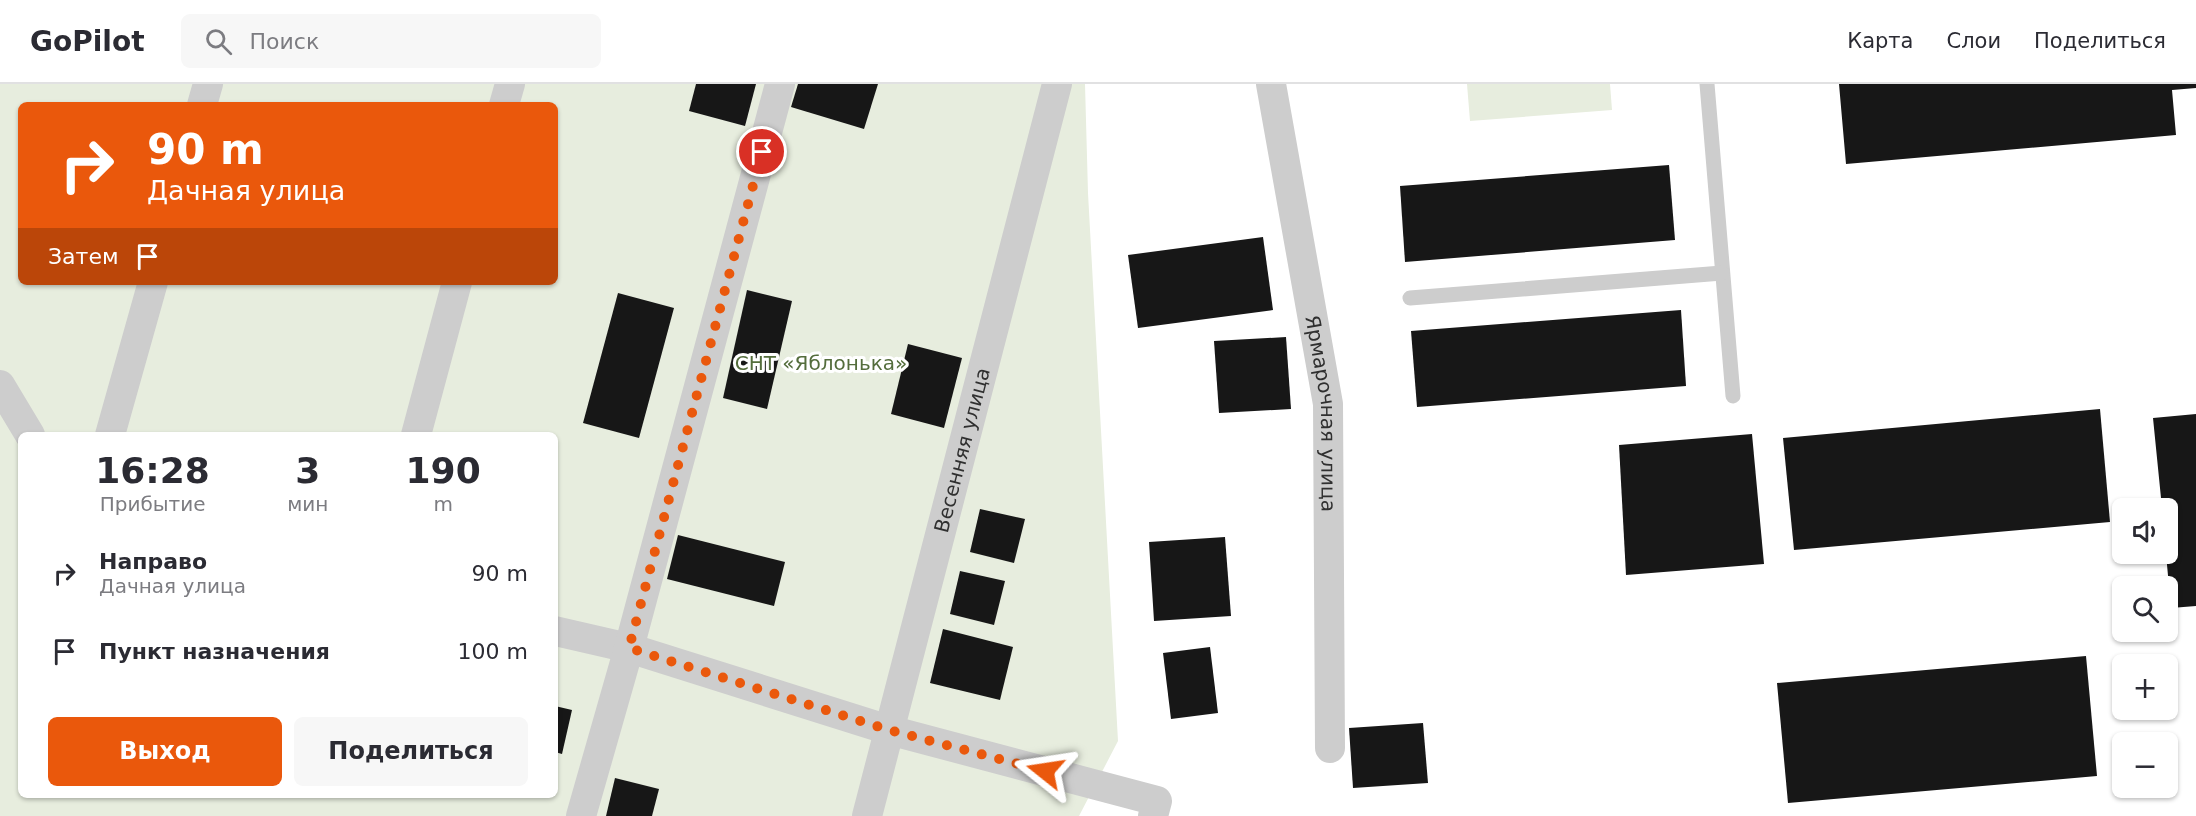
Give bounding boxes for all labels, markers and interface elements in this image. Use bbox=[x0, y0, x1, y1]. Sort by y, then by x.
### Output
search box bbox=[181, 14, 601, 68]
text: GoPilot bbox=[30, 25, 145, 58]
icon: search bbox=[202, 25, 235, 58]
text: Поиск bbox=[250, 29, 319, 54]
text: Карта bbox=[1847, 29, 1913, 53]
text: Слои bbox=[1946, 29, 2001, 53]
text: Поделиться bbox=[2034, 29, 2166, 53]
text: 90 m bbox=[147, 125, 264, 174]
icon: right bbox=[48, 126, 126, 204]
pin bbox=[736, 126, 787, 177]
icon: arrive bbox=[745, 135, 778, 168]
text: Дачная улица bbox=[147, 175, 345, 206]
icon: arrive bbox=[131, 240, 164, 273]
text: Затем bbox=[48, 244, 119, 269]
street label: Ярмарочная улица bbox=[1300, 313, 1341, 512]
park label: СНТ «Яблонька» bbox=[735, 351, 907, 375]
street label: Весенняя улица bbox=[929, 365, 995, 535]
text: 16:28 bbox=[95, 450, 210, 491]
text: 3 bbox=[295, 450, 320, 491]
text: 190 bbox=[406, 450, 481, 491]
text: Прибытие bbox=[100, 492, 205, 516]
text: мин bbox=[287, 492, 328, 516]
text: m bbox=[433, 492, 453, 516]
map controls bbox=[2112, 498, 2178, 798]
button: sound bbox=[2112, 498, 2178, 564]
text: Направо bbox=[99, 549, 207, 574]
icon: right bbox=[48, 557, 81, 590]
text: 90 m bbox=[472, 561, 528, 586]
text: Дачная улица bbox=[99, 574, 246, 598]
button: search bbox=[2112, 576, 2178, 642]
icon: arrive bbox=[48, 635, 81, 668]
text: Пункт назначения bbox=[99, 639, 330, 664]
text: 100 m bbox=[458, 639, 528, 664]
button: + bbox=[2112, 654, 2178, 720]
button: Выход bbox=[48, 717, 282, 786]
button: Поделиться bbox=[294, 717, 528, 786]
button: − bbox=[2112, 732, 2178, 798]
position arrow bbox=[1013, 739, 1077, 803]

